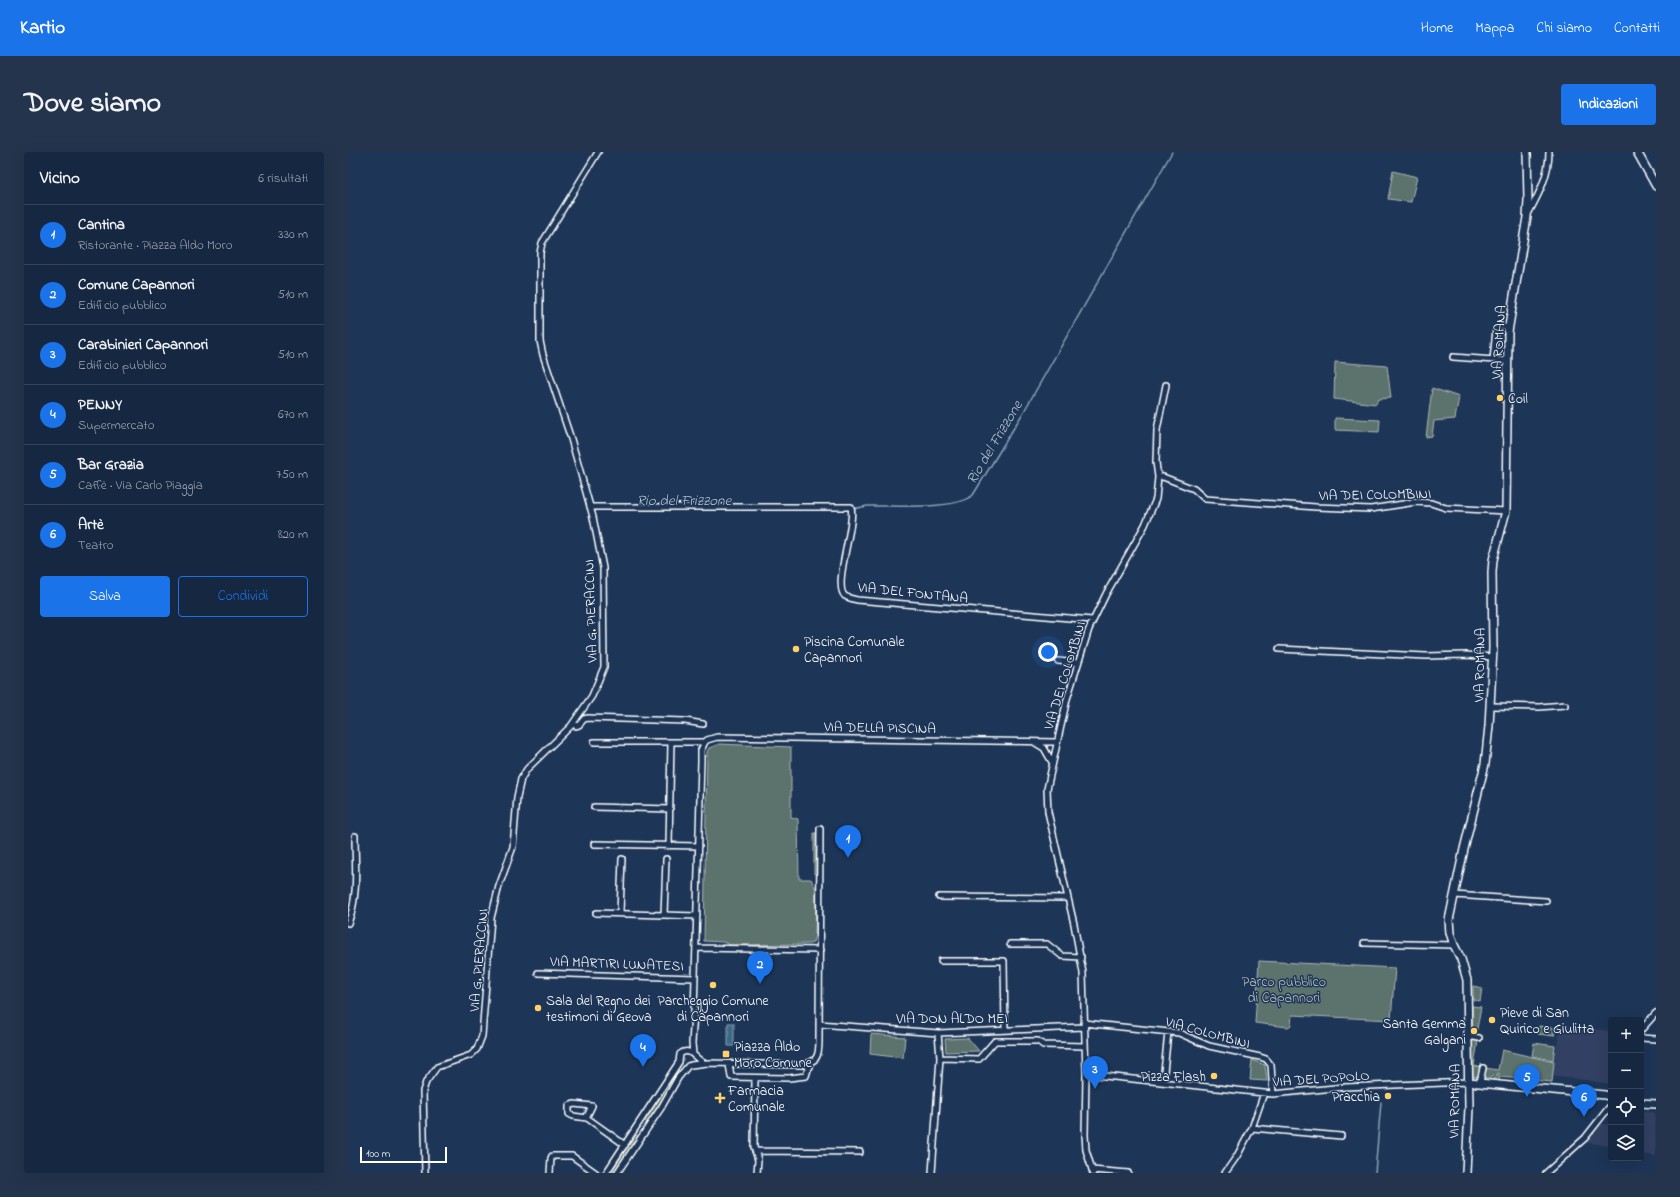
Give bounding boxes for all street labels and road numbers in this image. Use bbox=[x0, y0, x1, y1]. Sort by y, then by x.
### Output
street label: VIA ROMANA bbox=[1486, 304, 1513, 381]
street label: VIA DEI COLOMBINI bbox=[1318, 484, 1431, 507]
street label: VIA G. PIERACCINI bbox=[579, 559, 604, 664]
street label: VIA DEL FONTANA bbox=[856, 577, 969, 610]
street label: VIA DEI COLOMBINI bbox=[1039, 619, 1092, 733]
street label: VIA ROMANA bbox=[1469, 628, 1492, 703]
street label: VIA DELLA PISCINA bbox=[823, 717, 936, 740]
street label: VIA G. PIERACCINI bbox=[464, 908, 494, 1014]
street label: VIA MARTIRI LUNATESI bbox=[549, 952, 684, 977]
street label: VIA DON ALDO MEI bbox=[895, 1009, 1008, 1030]
street label: VIA COLOMBINI bbox=[1162, 1012, 1252, 1055]
street label: VIA ROMANA bbox=[1444, 1064, 1467, 1139]
street label: VIA DEL POPOLO bbox=[1271, 1066, 1370, 1093]

